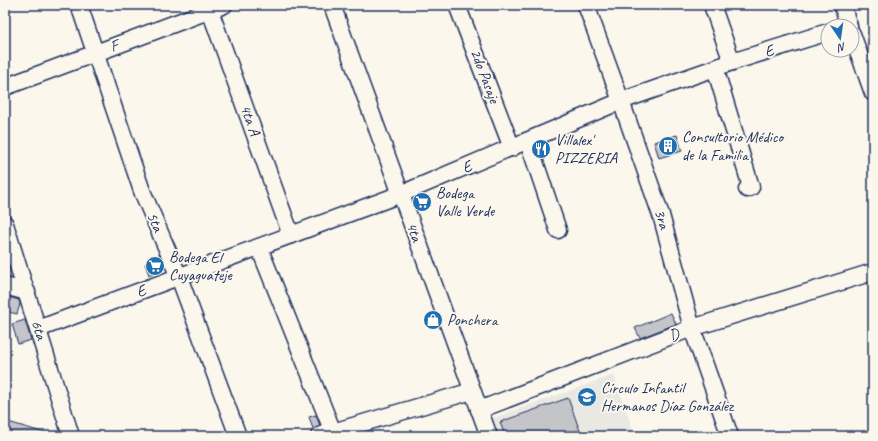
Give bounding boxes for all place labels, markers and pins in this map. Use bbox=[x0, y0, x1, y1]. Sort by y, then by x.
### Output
place label: Consultorio Médico de la Familia bbox=[682, 127, 785, 165]
place label: Villalex' PIZZERIA bbox=[555, 130, 618, 168]
building icon: Consultorio Médico de la Familia bbox=[657, 135, 679, 157]
restaurant icon: Villalex' PIZZERIA bbox=[530, 138, 552, 160]
place label: Bodega Valle Verde bbox=[436, 183, 496, 221]
supermarket icon: Bodega Valle Verde bbox=[411, 191, 433, 213]
place label: Bodega El Cuyaguateje bbox=[169, 247, 234, 285]
supermarket icon: Bodega El Cuyaguateje bbox=[144, 255, 166, 277]
shop icon: Ponchera bbox=[422, 309, 444, 331]
place label: Ponchera bbox=[447, 310, 499, 330]
place label: Círculo Infantil Hermanos Díaz González bbox=[601, 378, 735, 416]
school or university icon: Círculo Infantil Hermanos Díaz González bbox=[576, 386, 598, 408]

